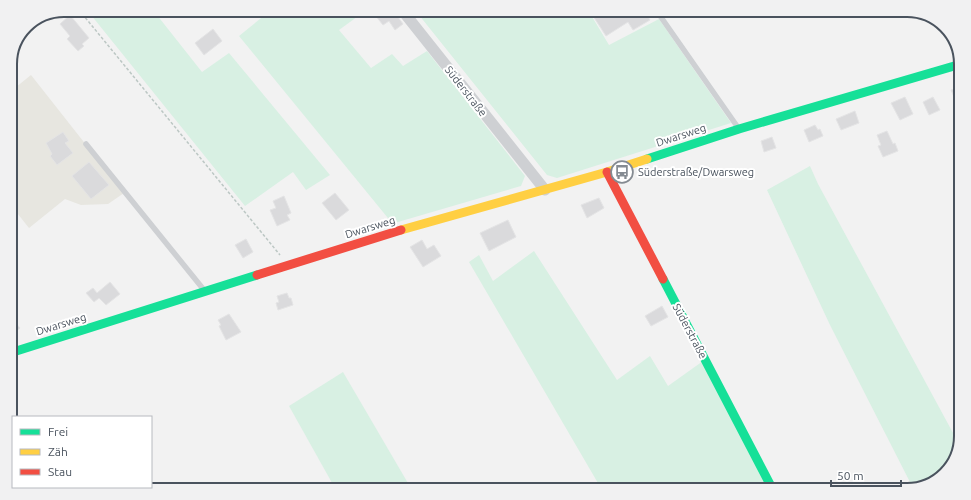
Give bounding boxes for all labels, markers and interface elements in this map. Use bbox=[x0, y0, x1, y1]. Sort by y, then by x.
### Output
street label: Süderstraße bbox=[443, 64, 489, 118]
street label: Dwarsweg bbox=[655, 121, 707, 149]
bus stop icon: Süderstraße/Dwarsweg bbox=[609, 159, 635, 185]
place label: Süderstraße/Dwarsweg bbox=[638, 166, 754, 178]
street label: Dwarsweg bbox=[343, 214, 397, 240]
street label: Süderstraße bbox=[671, 302, 709, 360]
street label: Dwarsweg bbox=[34, 311, 88, 337]
legend bbox=[12, 416, 152, 488]
text: Frei bbox=[48, 425, 68, 438]
text: Zäh bbox=[48, 445, 68, 458]
scale bar bbox=[831, 462, 901, 488]
text: Stau bbox=[48, 465, 72, 478]
text: 50 m bbox=[837, 469, 864, 482]

